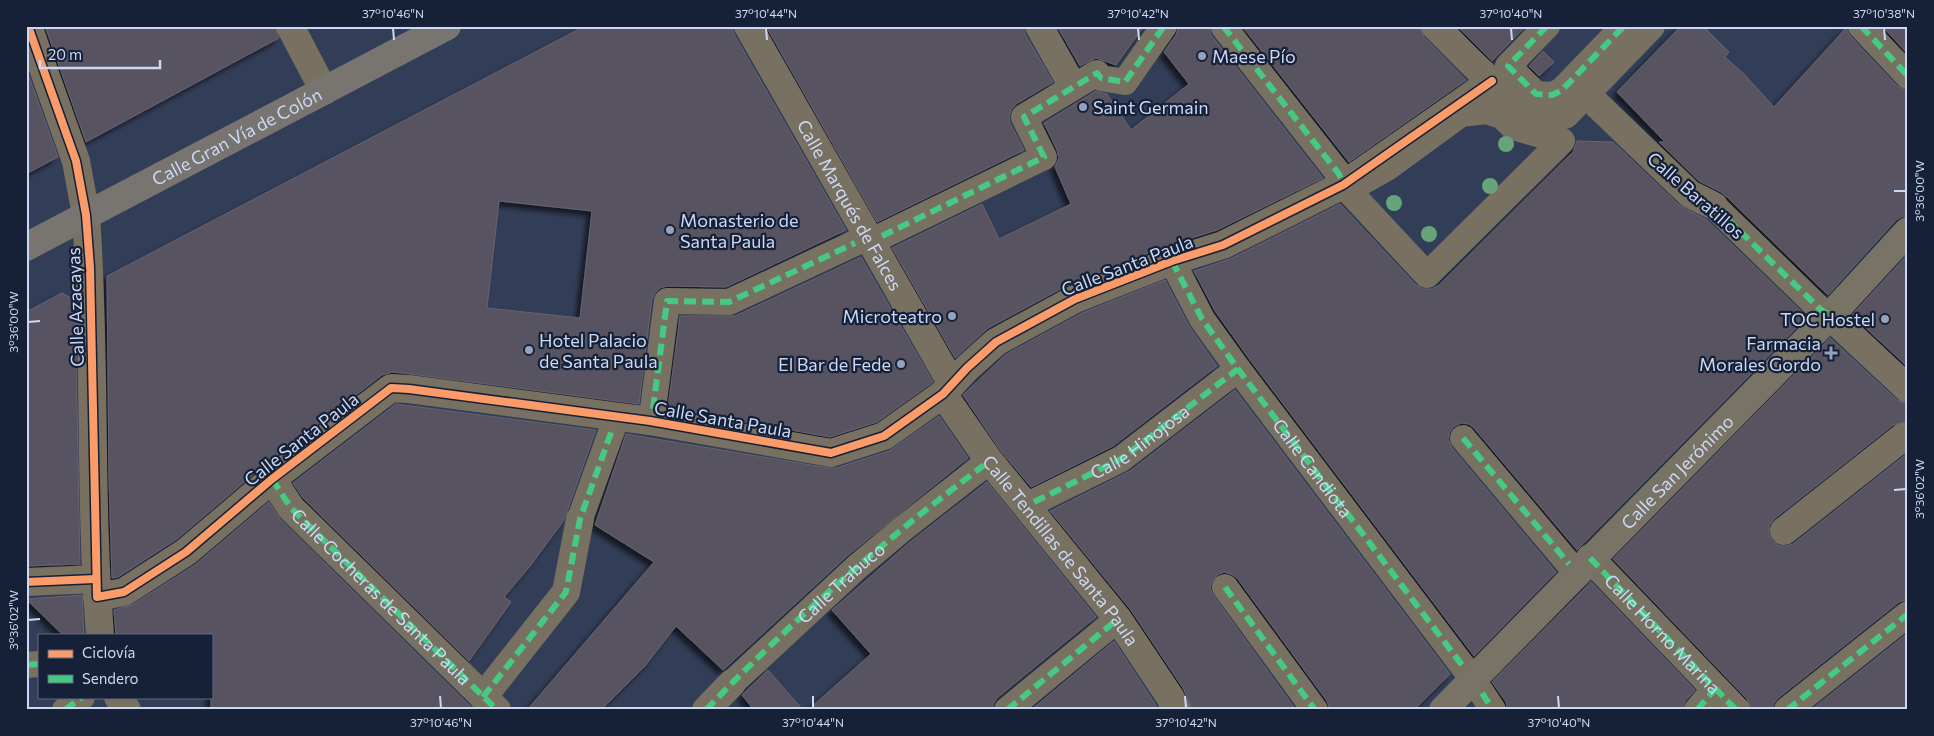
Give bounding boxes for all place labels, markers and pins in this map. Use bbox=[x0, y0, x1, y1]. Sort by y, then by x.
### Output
place label: Maese Pío bbox=[1212, 45, 1296, 67]
marker: Maese Pío bbox=[1196, 50, 1208, 62]
place label: Saint Germain bbox=[1093, 96, 1209, 118]
marker: Saint Germain bbox=[1077, 101, 1089, 113]
place label: Monasterio de Santa Paula bbox=[680, 209, 798, 252]
marker: Monasterio de Santa Paula bbox=[664, 224, 676, 236]
place label: Microteatro bbox=[843, 305, 942, 327]
place label: TOC Hostel bbox=[1780, 308, 1875, 330]
marker: Microteatro bbox=[946, 310, 958, 322]
marker: TOC Hostel bbox=[1879, 313, 1891, 325]
place label: Hotel Palacio de Santa Paula bbox=[539, 329, 658, 372]
place label: Farmacia Morales Gordo bbox=[1699, 332, 1821, 375]
marker: Hotel Palacio de Santa Paula bbox=[523, 344, 535, 356]
marker: Farmacia Morales Gordo bbox=[1825, 347, 1837, 359]
place label: El Bar de Fede bbox=[778, 353, 891, 375]
marker: El Bar de Fede bbox=[895, 358, 907, 370]

